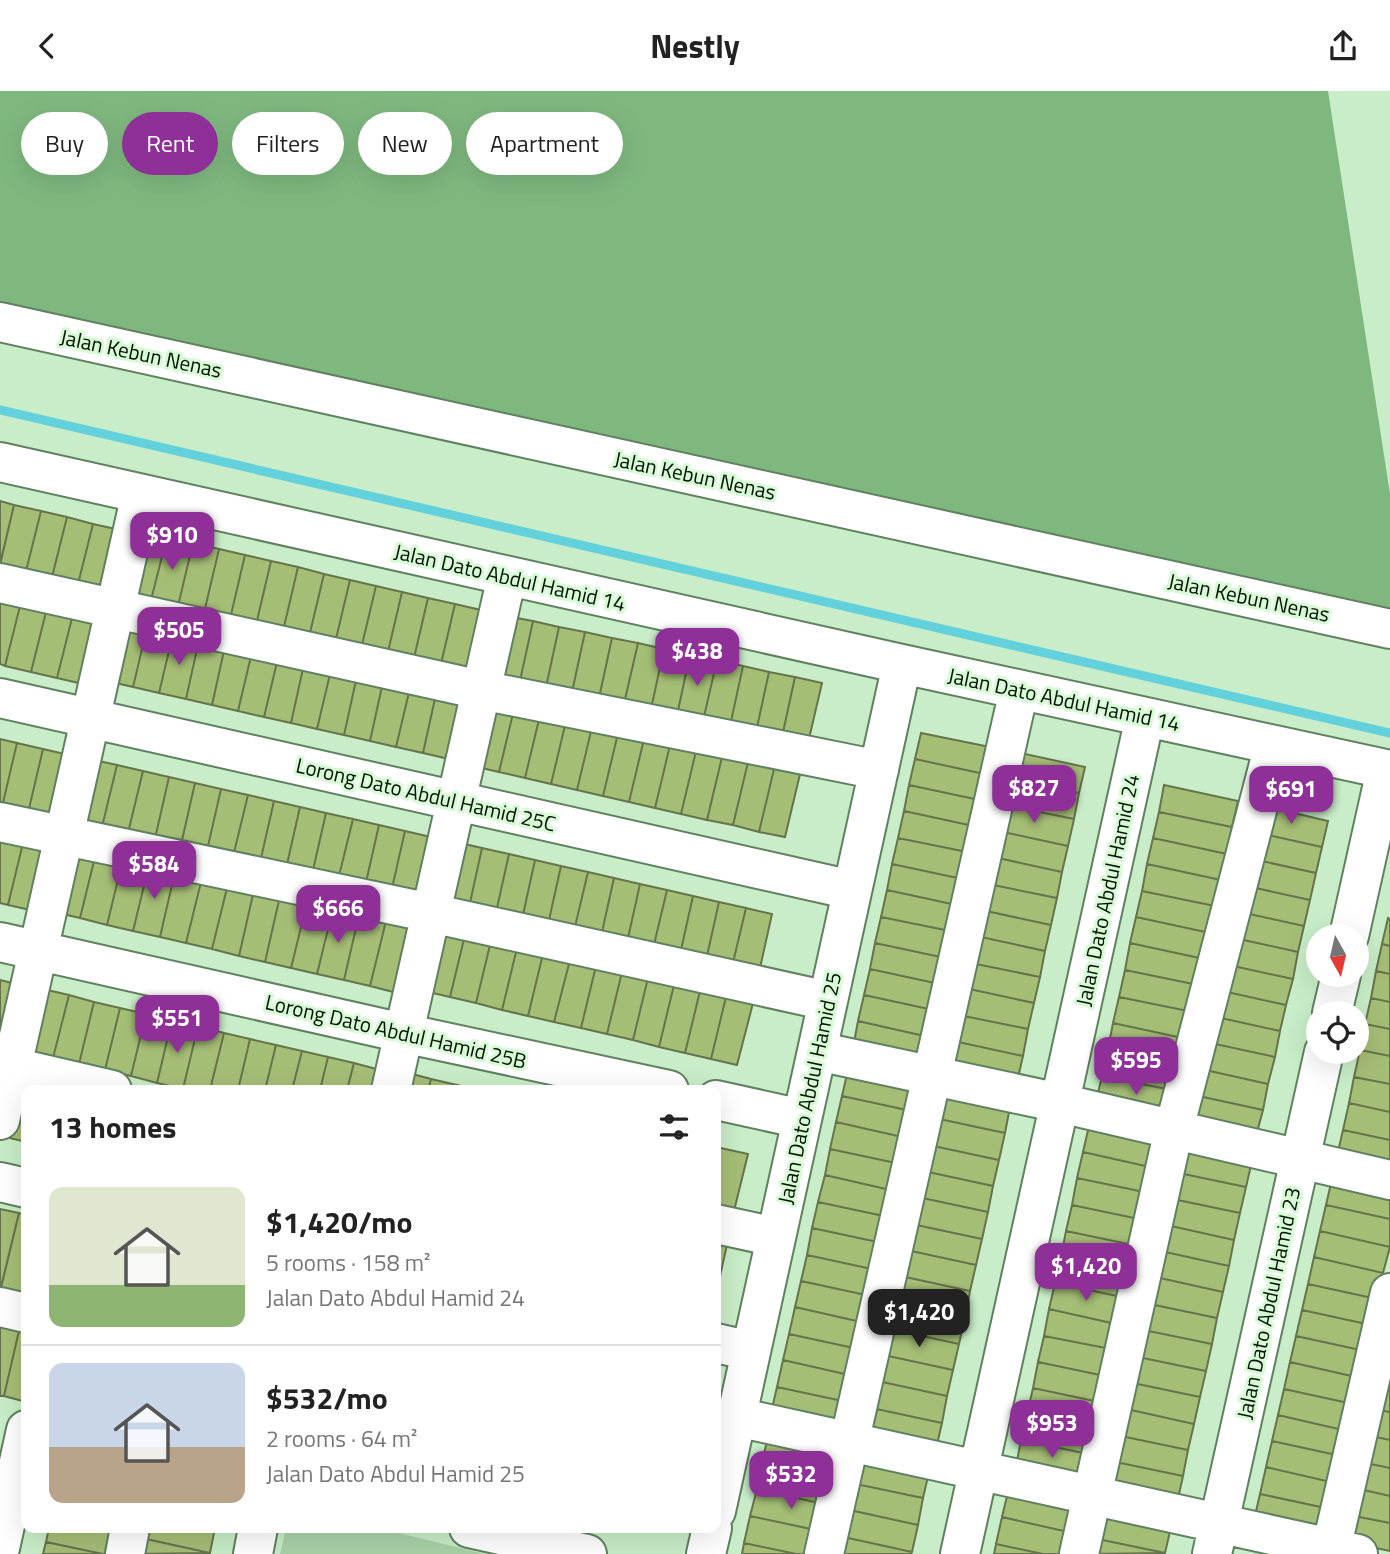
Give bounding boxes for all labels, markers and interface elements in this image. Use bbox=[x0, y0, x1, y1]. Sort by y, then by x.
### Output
text: Nestly bbox=[650, 22, 740, 70]
icon: back bbox=[28, 27, 66, 65]
icon: share bbox=[1324, 27, 1362, 65]
chip: Buy bbox=[21, 112, 108, 175]
chip: Rent bbox=[122, 112, 218, 175]
chip: Filters bbox=[232, 112, 344, 175]
chip: New bbox=[358, 112, 452, 175]
chip: Apartment bbox=[466, 112, 623, 175]
street label: Jalan Kebun Nenas bbox=[57, 320, 225, 386]
street label: Jalan Kebun Nenas bbox=[611, 442, 779, 508]
pin: $910 bbox=[131, 512, 213, 572]
text: $910 bbox=[146, 517, 198, 552]
street label: Jalan Dato Abdul Hamid 14 bbox=[391, 535, 629, 619]
street label: Jalan Kebun Nenas bbox=[1165, 564, 1333, 630]
pin: $505 bbox=[138, 607, 220, 667]
text: $505 bbox=[153, 612, 205, 647]
pin: $438 bbox=[656, 629, 738, 688]
text: $438 bbox=[671, 633, 723, 668]
street label: Jalan Dato Abdul Hamid 14 bbox=[945, 659, 1183, 739]
street label: Lorong Dato Abdul Hamid 25C bbox=[293, 749, 559, 839]
pin: $827 bbox=[993, 765, 1075, 825]
pin: $691 bbox=[1250, 767, 1332, 826]
text: $827 bbox=[1008, 770, 1060, 805]
street label: Jalan Dato Abdul Hamid 24 bbox=[1067, 771, 1147, 1009]
text: $691 bbox=[1265, 771, 1317, 806]
pin: $584 bbox=[113, 841, 195, 901]
text: $584 bbox=[128, 846, 180, 881]
pin: $666 bbox=[297, 885, 379, 945]
text: $666 bbox=[312, 890, 364, 925]
north arrow bbox=[1306, 924, 1368, 987]
map controls bbox=[1306, 924, 1369, 1064]
street label: Jalan Dato Abdul Hamid 25 bbox=[769, 969, 849, 1207]
street label: Lorong Dato Abdul Hamid 25B bbox=[262, 985, 530, 1077]
pin: $551 bbox=[136, 995, 218, 1055]
text: $551 bbox=[151, 1000, 203, 1035]
button: locate bbox=[1306, 1001, 1369, 1064]
pin: $595 bbox=[1095, 1037, 1177, 1097]
text: $595 bbox=[1110, 1042, 1162, 1077]
text: 13 homes bbox=[49, 1104, 176, 1150]
icon: filters bbox=[655, 1108, 693, 1146]
street label: Jalan Dato Abdul Hamid 23 bbox=[1228, 1184, 1308, 1422]
text: $1,420/mo bbox=[266, 1199, 412, 1245]
icon: home bbox=[105, 1215, 189, 1299]
pin: $1,420 bbox=[1029, 1243, 1143, 1303]
text: 5 rooms · 158 m² bbox=[266, 1245, 430, 1280]
text: $1,420 bbox=[1051, 1248, 1121, 1283]
text: Jalan Dato Abdul Hamid 24 bbox=[266, 1280, 525, 1315]
pin: $1,420 bbox=[862, 1289, 976, 1349]
text: $1,420 bbox=[884, 1294, 954, 1329]
text: $532/mo bbox=[266, 1375, 388, 1421]
icon: home bbox=[105, 1391, 189, 1475]
pin: $953 bbox=[1011, 1401, 1093, 1460]
text: $953 bbox=[1026, 1405, 1078, 1440]
text: 2 rooms · 64 m² bbox=[266, 1421, 417, 1456]
pin: $532 bbox=[750, 1451, 832, 1511]
text: Jalan Dato Abdul Hamid 25 bbox=[266, 1456, 525, 1491]
text: $532 bbox=[765, 1456, 817, 1491]

